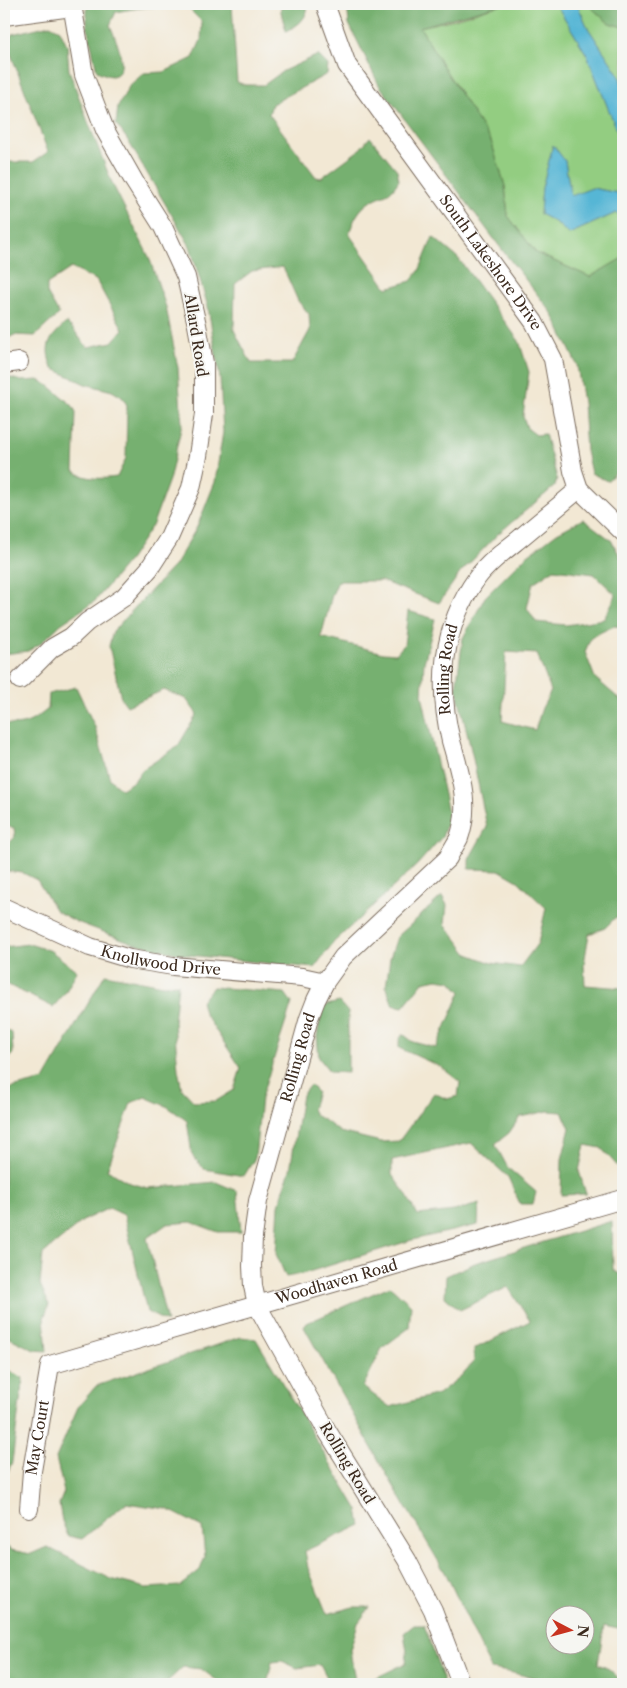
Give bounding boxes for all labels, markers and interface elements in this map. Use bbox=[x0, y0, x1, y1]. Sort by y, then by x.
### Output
street label: South Lakeshore Drive bbox=[435, 191, 546, 333]
street label: Allard Road bbox=[180, 291, 212, 378]
street label: Rolling Road bbox=[434, 621, 462, 716]
street label: Knollwood Drive bbox=[99, 941, 222, 979]
street label: Rolling Road bbox=[276, 1010, 319, 1104]
street label: Woodhaven Road bbox=[272, 1255, 400, 1308]
street label: May Court bbox=[21, 1398, 53, 1477]
street label: Rolling Road bbox=[316, 1418, 379, 1507]
north arrow bbox=[544, 1606, 594, 1656]
text: N bbox=[573, 1624, 593, 1638]

